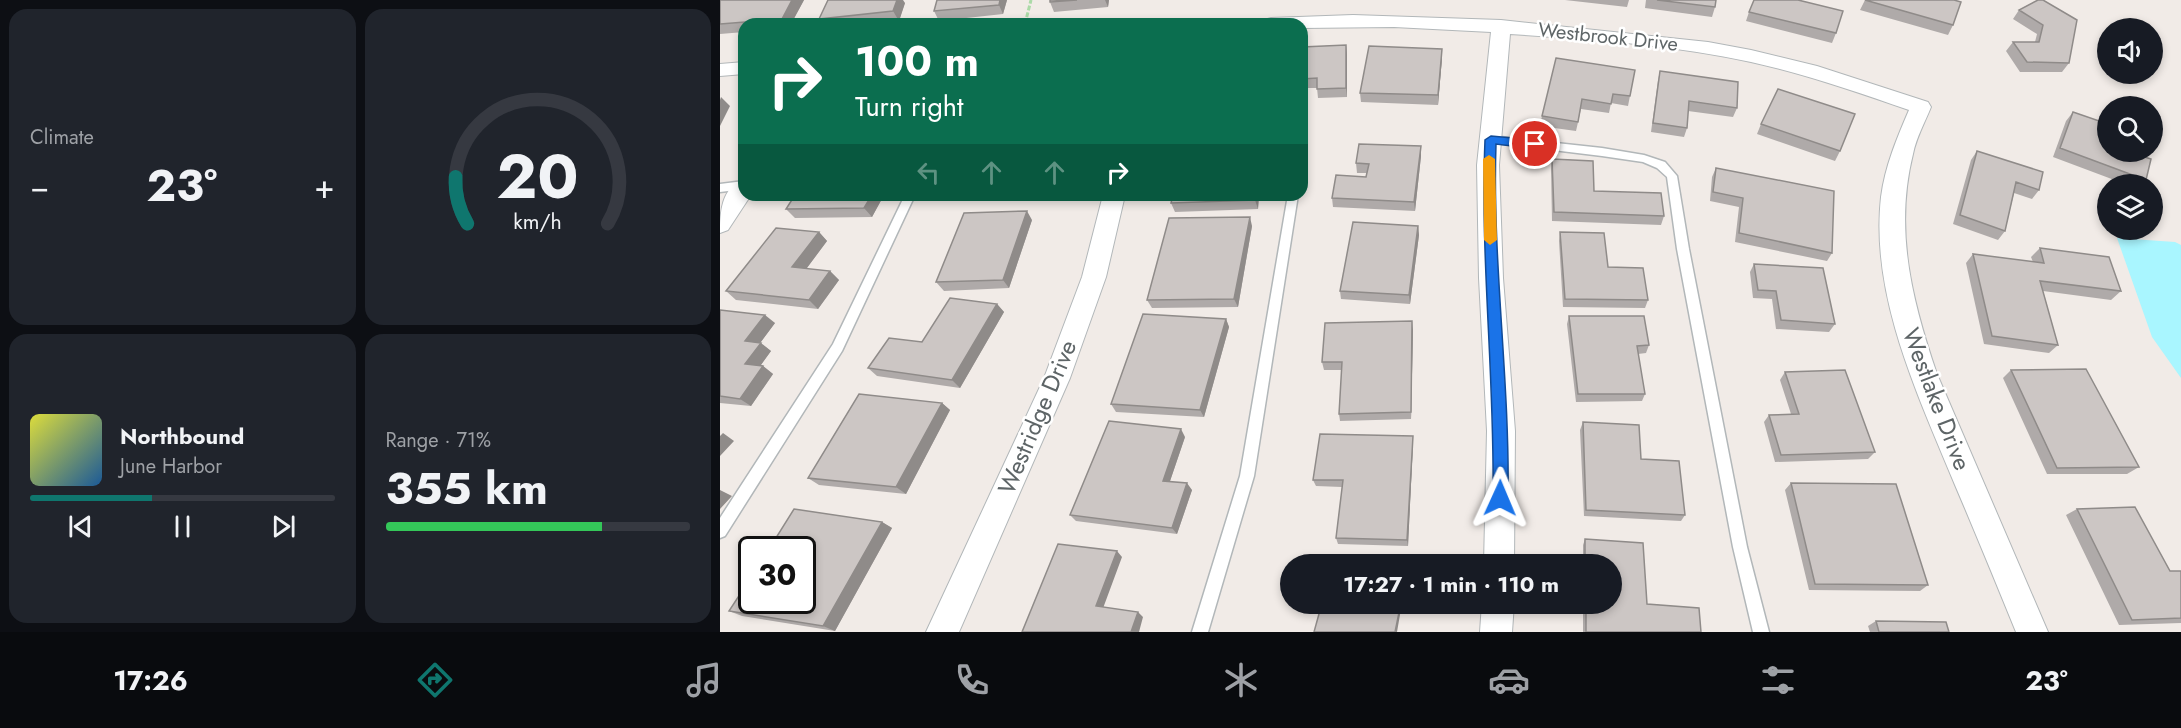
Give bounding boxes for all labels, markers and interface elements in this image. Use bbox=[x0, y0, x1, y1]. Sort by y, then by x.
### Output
street label: Westbrook Drive bbox=[1537, 15, 1679, 59]
map controls bbox=[2097, 18, 2163, 240]
button: sound bbox=[2097, 18, 2163, 84]
text: 100 m bbox=[855, 31, 979, 92]
icon: right bbox=[756, 42, 834, 120]
text: Turn right bbox=[855, 87, 963, 126]
button: search bbox=[2097, 96, 2163, 162]
pin bbox=[1509, 118, 1560, 169]
text: Climate bbox=[30, 123, 94, 152]
icon: arrive bbox=[1518, 127, 1551, 160]
text: 20 bbox=[497, 131, 579, 221]
text: 23° bbox=[146, 153, 217, 218]
icon: left bbox=[912, 156, 945, 189]
icon: ahead bbox=[975, 156, 1008, 189]
icon: ahead bbox=[1038, 156, 1071, 189]
icon: right bbox=[1101, 156, 1134, 189]
text: − bbox=[30, 163, 49, 210]
text: + bbox=[314, 163, 335, 210]
button: layers bbox=[2097, 174, 2163, 240]
text: km/h bbox=[514, 206, 562, 237]
street label: Westlake Drive bbox=[1894, 323, 1980, 475]
street label: Westridge Drive bbox=[989, 335, 1085, 499]
text: Northbound bbox=[120, 420, 244, 452]
text: Range · 71% bbox=[386, 426, 491, 455]
text: June Harbor bbox=[120, 452, 222, 481]
text: 355 km bbox=[386, 456, 548, 521]
position arrow bbox=[1468, 466, 1532, 530]
icon: previous bbox=[64, 510, 97, 543]
icon: pause bbox=[166, 510, 199, 543]
icon: next bbox=[267, 510, 300, 543]
speed limit sign: 30 bbox=[738, 536, 816, 614]
text: 17:27 · 1 min · 110 m bbox=[1343, 568, 1559, 600]
icon: directions bbox=[414, 659, 456, 701]
icon: music bbox=[683, 659, 725, 701]
icon: phone bbox=[951, 659, 993, 701]
icon: climate bbox=[1220, 659, 1262, 701]
icon: car bbox=[1488, 659, 1530, 701]
icon: filters bbox=[1757, 659, 1799, 701]
text: 17:26 bbox=[113, 661, 188, 700]
text: 23° bbox=[2025, 661, 2068, 700]

